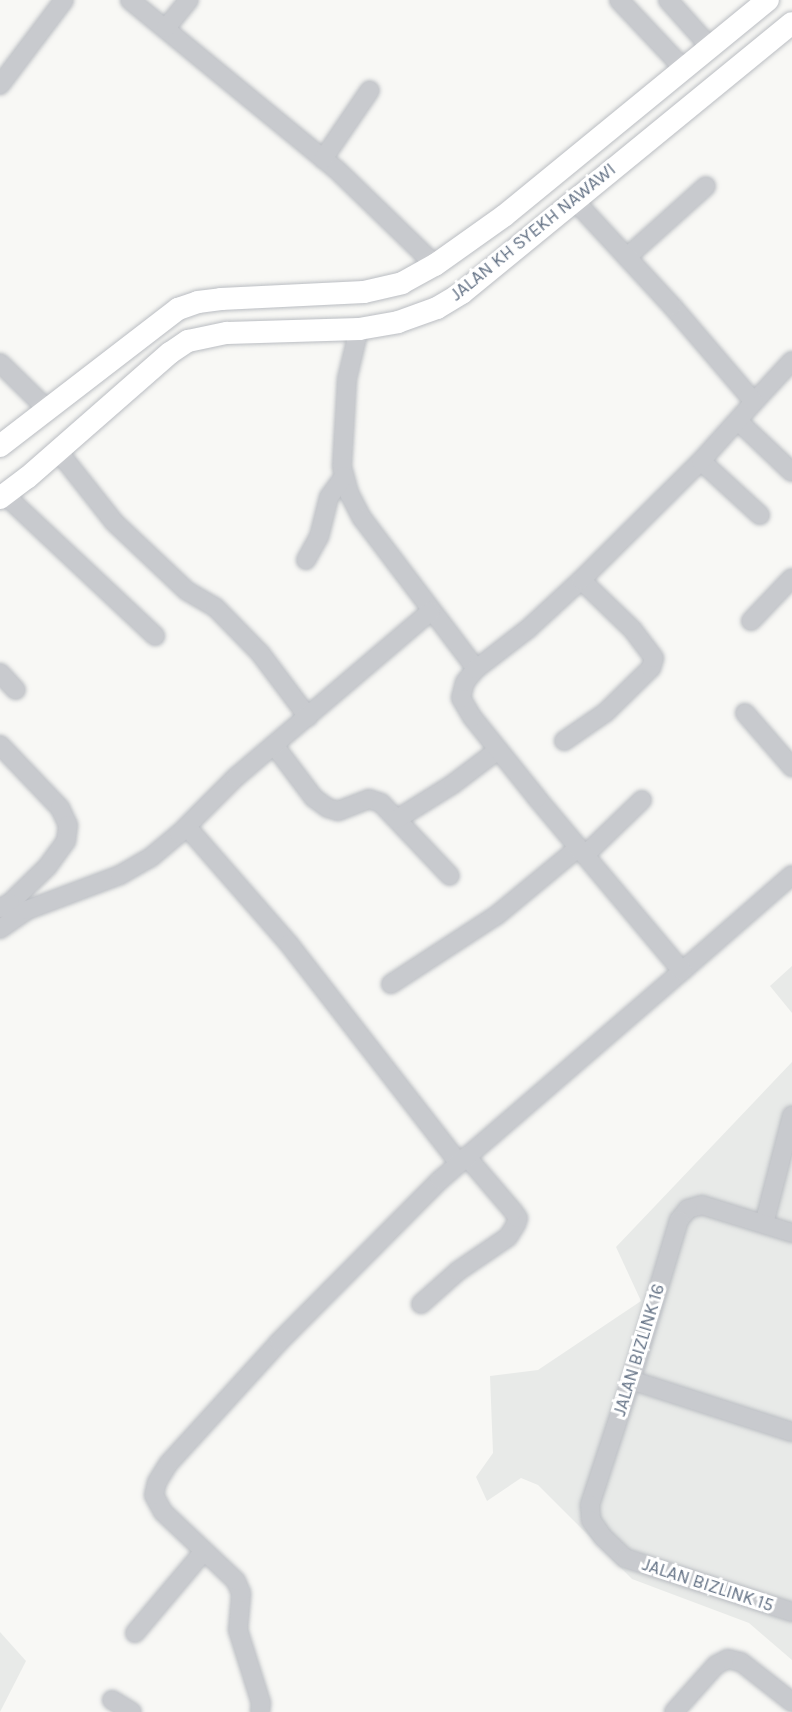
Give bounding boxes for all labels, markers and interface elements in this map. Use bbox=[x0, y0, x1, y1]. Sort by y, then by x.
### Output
street label: JALAN KH SYEKH NAWAWI bbox=[446, 159, 620, 305]
street label: JALAN BIZLINK 16 bbox=[609, 1281, 669, 1419]
street label: JALAN BIZLINK 15 bbox=[640, 1554, 776, 1616]

